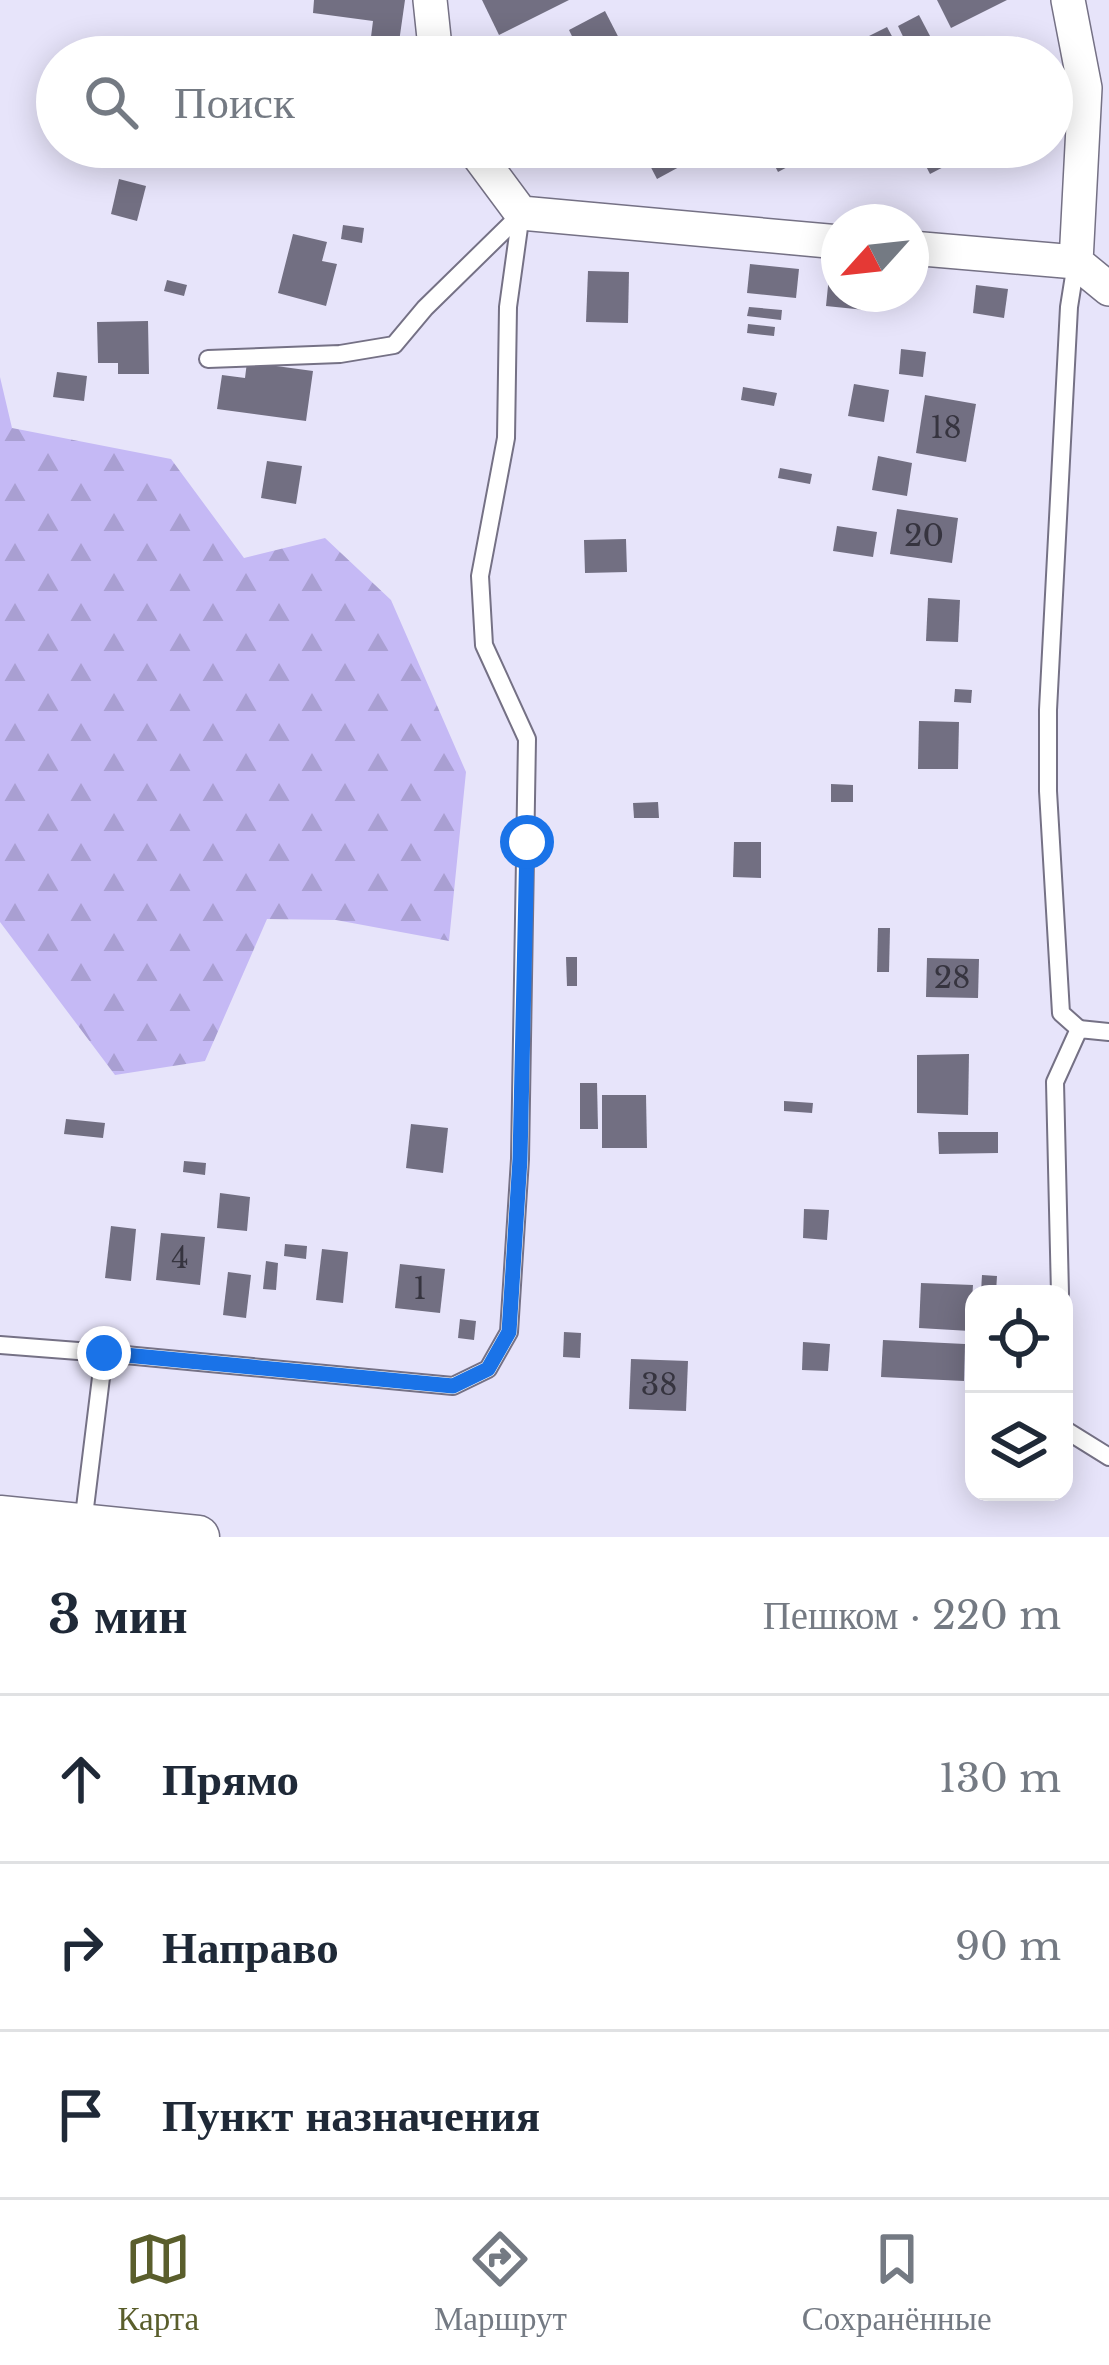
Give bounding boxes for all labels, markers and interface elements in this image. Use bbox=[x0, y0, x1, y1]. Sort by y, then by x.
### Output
search box bbox=[36, 36, 1073, 168]
icon: search bbox=[78, 69, 144, 135]
text: Поиск bbox=[174, 74, 295, 130]
north arrow bbox=[821, 204, 929, 312]
house number: 18 bbox=[930, 409, 962, 446]
house number: 20 bbox=[904, 517, 944, 554]
route start bbox=[500, 815, 554, 869]
house number: 28 bbox=[934, 959, 970, 996]
house number: 4 bbox=[171, 1239, 189, 1276]
house number: 1 bbox=[413, 1270, 427, 1307]
map controls bbox=[965, 1285, 1073, 1501]
button: locate bbox=[965, 1285, 1073, 1393]
route end bbox=[77, 1326, 131, 1380]
house number: 38 bbox=[641, 1366, 677, 1403]
button: layers bbox=[965, 1393, 1073, 1501]
text: 3 мин bbox=[48, 1584, 188, 1647]
text: Пешком · 220 m bbox=[763, 1591, 1061, 1640]
icon: ahead bbox=[48, 1746, 114, 1812]
text: Прямо bbox=[162, 1751, 299, 1807]
text: 130 m bbox=[939, 1754, 1061, 1803]
icon: right bbox=[48, 1914, 114, 1980]
text: Направо bbox=[162, 1919, 339, 1975]
text: 90 m bbox=[955, 1922, 1061, 1971]
icon: arrive bbox=[48, 2082, 114, 2148]
text: Пункт назначения bbox=[162, 2087, 540, 2143]
tab: Карта bbox=[117, 2226, 199, 2339]
tab: Маршрут bbox=[434, 2226, 567, 2339]
tab: Сохранённые bbox=[802, 2226, 992, 2339]

